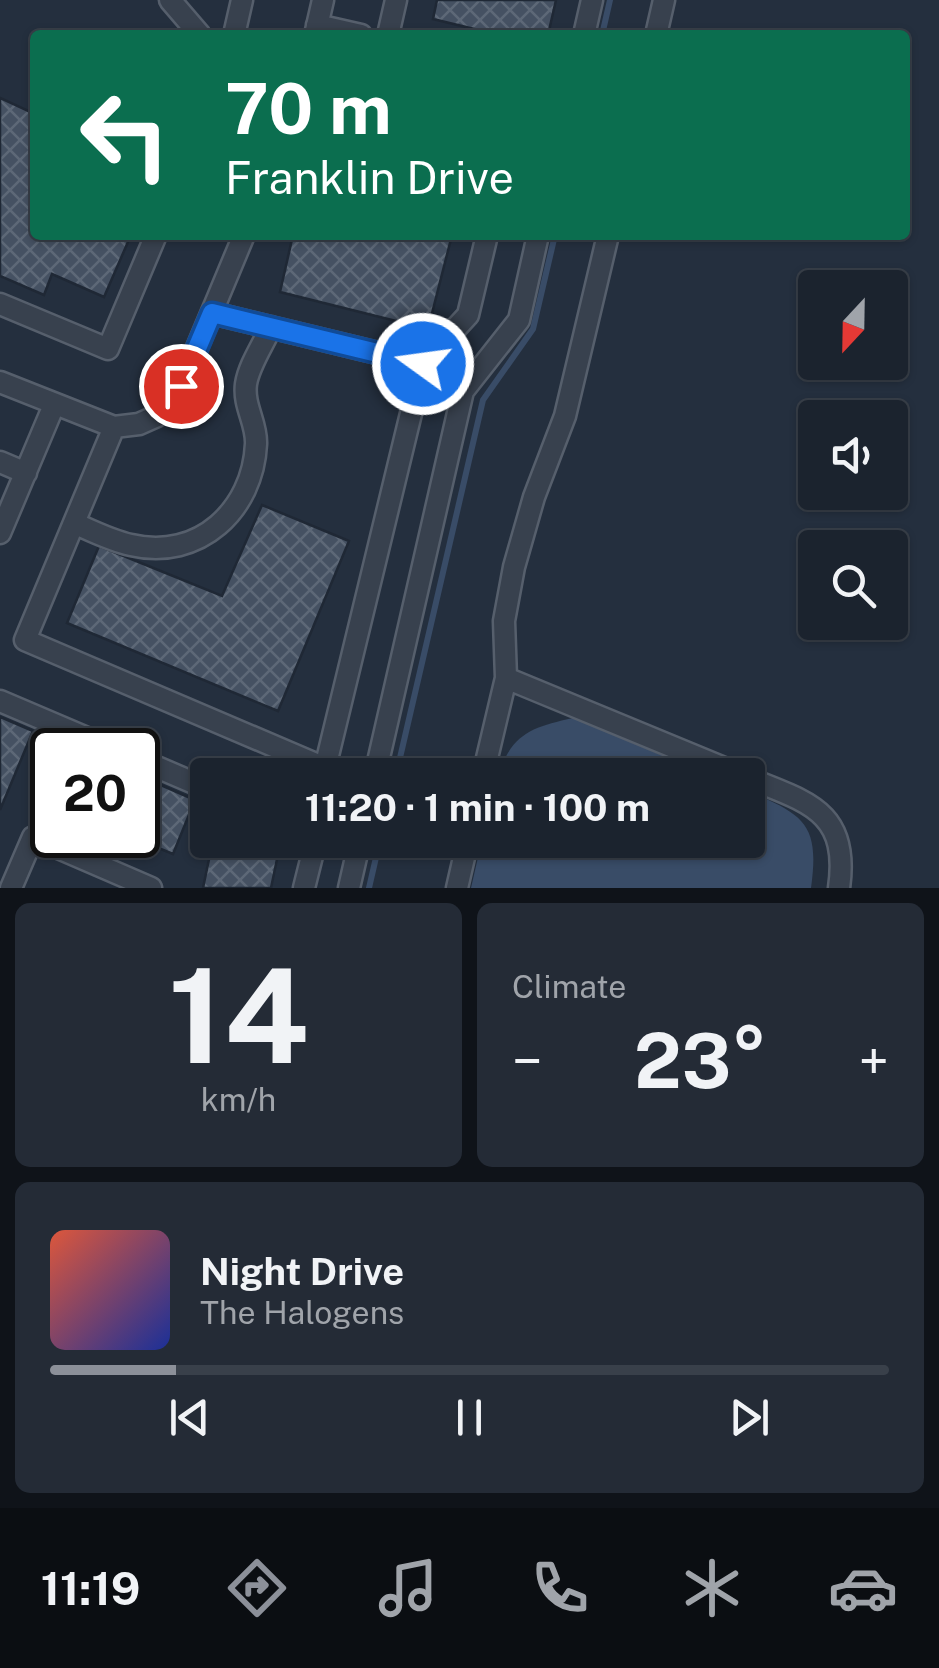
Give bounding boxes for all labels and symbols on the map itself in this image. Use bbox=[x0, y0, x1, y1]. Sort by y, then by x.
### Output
north arrow bbox=[798, 270, 908, 380]
position arrow bbox=[371, 312, 475, 416]
pin bbox=[139, 344, 224, 429]
speed limit sign: 20 bbox=[30, 728, 160, 858]

